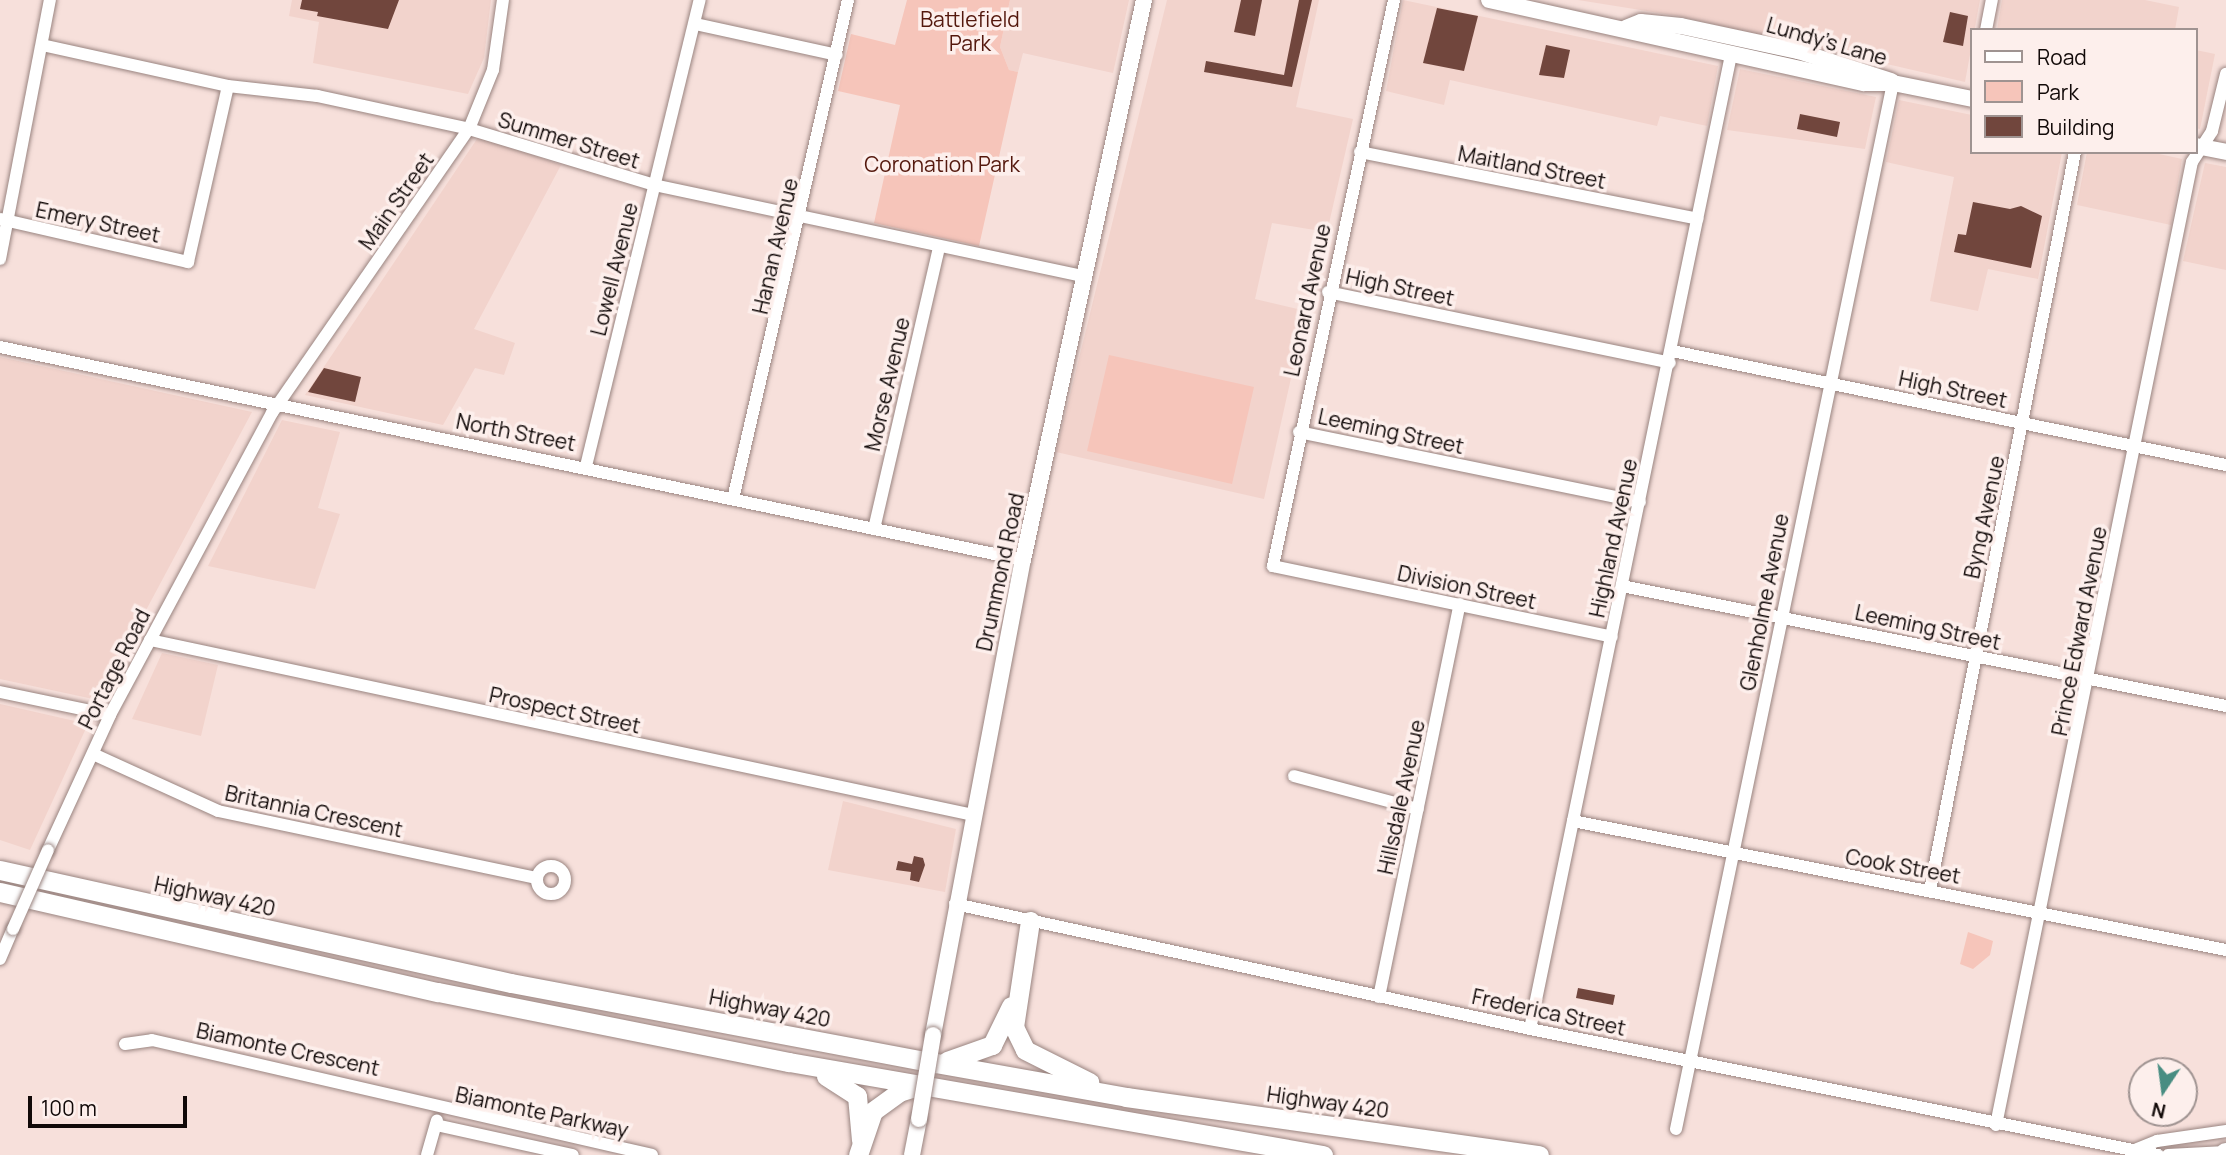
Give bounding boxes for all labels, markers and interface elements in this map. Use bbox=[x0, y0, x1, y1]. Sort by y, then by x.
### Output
park label: Battlefield Park bbox=[920, 6, 1020, 56]
street label: Lundy's Lane bbox=[1764, 12, 1890, 70]
legend bbox=[1970, 28, 2198, 154]
text: Road bbox=[2037, 43, 2087, 71]
text: Park bbox=[2037, 78, 2079, 106]
street label: Summer Street bbox=[495, 107, 643, 173]
text: Building bbox=[2037, 113, 2114, 141]
street label: Maitland Street bbox=[1456, 140, 1608, 194]
street label: Main Street bbox=[353, 148, 439, 254]
park label: Coronation Park bbox=[864, 151, 1020, 177]
street label: Hanan Avenue bbox=[747, 176, 803, 316]
street label: Emery Street bbox=[34, 197, 162, 247]
street label: Lowell Avenue bbox=[585, 200, 643, 338]
street label: Leonard Avenue bbox=[1279, 221, 1335, 379]
street label: High Street bbox=[1344, 263, 1456, 311]
street label: Morse Avenue bbox=[859, 315, 915, 453]
street label: High Street bbox=[1897, 365, 2009, 413]
street label: Leeming Street bbox=[1316, 403, 1466, 459]
street label: North Street bbox=[454, 408, 578, 456]
street label: Byng Avenue bbox=[1959, 453, 2009, 581]
street label: Highland Avenue bbox=[1584, 456, 1642, 620]
street label: Drummond Road bbox=[971, 491, 1029, 653]
street label: Glenholme Avenue bbox=[1734, 511, 1794, 693]
street label: Prince Edward Avenue bbox=[2046, 524, 2112, 738]
street label: Division Street bbox=[1395, 560, 1539, 614]
street label: Leeming Street bbox=[1853, 599, 2003, 655]
street label: Portage Road bbox=[73, 605, 155, 733]
street label: Prospect Street bbox=[487, 682, 643, 738]
street label: Hillsdale Avenue bbox=[1372, 717, 1430, 877]
street label: Britannia Crescent bbox=[223, 780, 405, 842]
street label: Cook Street bbox=[1844, 844, 1962, 888]
street label: Highway 420 bbox=[152, 871, 278, 921]
street label: Frederica Street bbox=[1470, 983, 1628, 1041]
street label: Highway 420 bbox=[707, 984, 833, 1032]
street label: Biamonte Crescent bbox=[194, 1017, 382, 1081]
north arrow bbox=[2128, 1057, 2198, 1127]
street label: Biamonte Parkway bbox=[453, 1081, 631, 1143]
street label: Highway 420 bbox=[1265, 1081, 1391, 1123]
scale bar bbox=[32, 1082, 191, 1126]
text: 100 m bbox=[41, 1094, 97, 1122]
text: N bbox=[2149, 1096, 2168, 1125]

